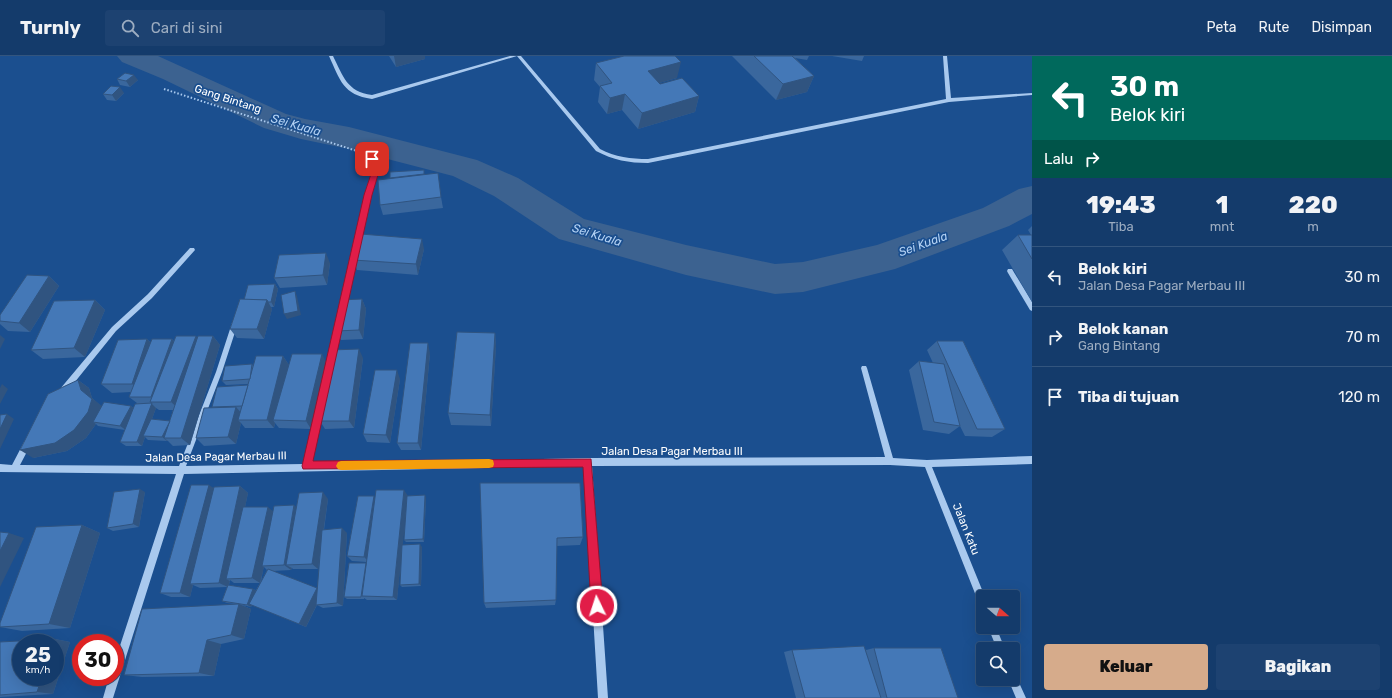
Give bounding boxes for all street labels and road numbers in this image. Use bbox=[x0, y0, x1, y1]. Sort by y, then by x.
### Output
street label: Gang Bintang bbox=[193, 82, 263, 116]
street label: Jalan Desa Pagar Merbau III bbox=[601, 445, 743, 458]
street label: Jalan Desa Pagar Merbau III bbox=[145, 449, 287, 465]
street label: Jalan Katu bbox=[950, 501, 982, 557]

